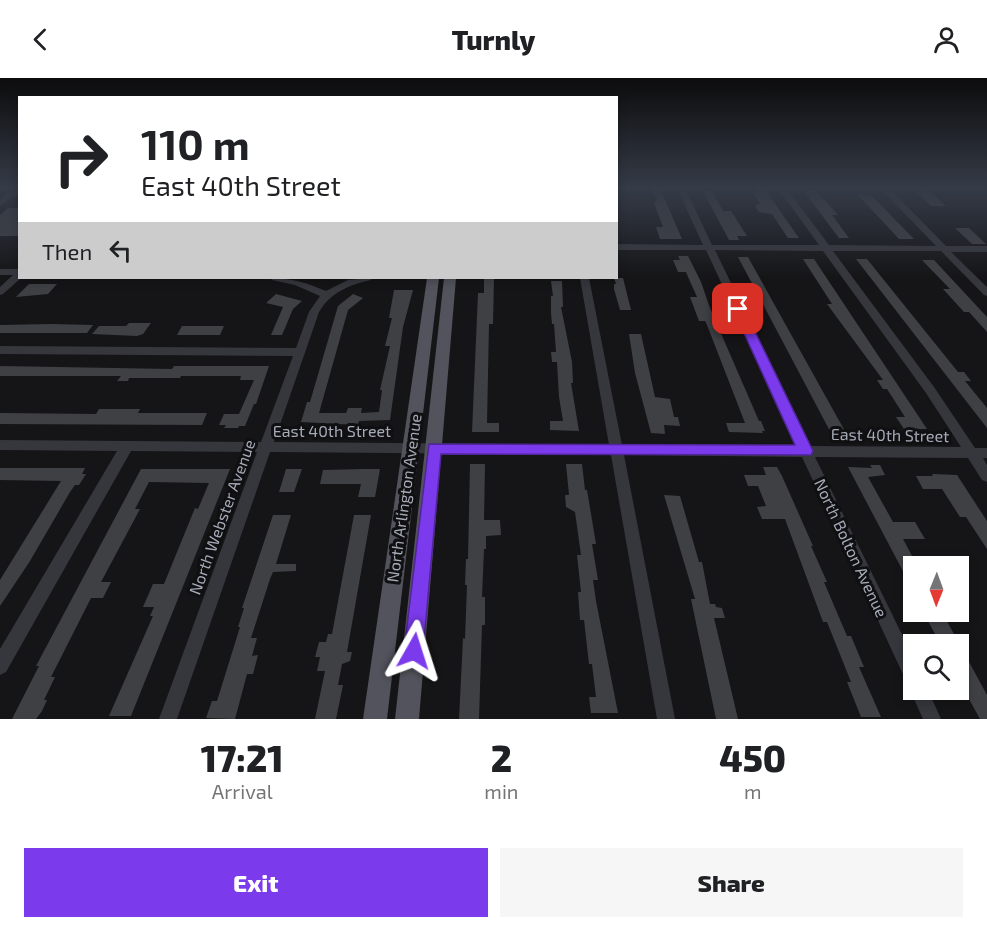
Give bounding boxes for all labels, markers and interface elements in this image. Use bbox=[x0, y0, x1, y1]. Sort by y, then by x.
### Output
icon: back bbox=[24, 23, 57, 56]
text: Turnly bbox=[452, 23, 535, 55]
icon: person bbox=[930, 23, 963, 56]
text: 110 m bbox=[141, 118, 250, 168]
icon: right bbox=[42, 120, 120, 198]
text: East 40th Street bbox=[141, 169, 341, 201]
icon: left bbox=[104, 234, 137, 267]
text: Then bbox=[42, 238, 92, 264]
pin bbox=[712, 283, 763, 334]
icon: arrive bbox=[721, 292, 754, 325]
street label: North Arlington Avenue bbox=[382, 412, 425, 583]
street label: East 40th Street bbox=[273, 421, 391, 440]
street label: East 40th Street bbox=[831, 424, 949, 445]
street label: North Webster Avenue bbox=[185, 437, 258, 597]
street label: North Bolton Avenue bbox=[811, 475, 892, 620]
north arrow bbox=[903, 556, 969, 622]
map controls bbox=[903, 556, 969, 700]
position arrow bbox=[382, 619, 446, 683]
button: search bbox=[903, 634, 969, 700]
text: 17:21 bbox=[201, 736, 284, 779]
text: 2 bbox=[491, 736, 512, 779]
text: 450 bbox=[719, 736, 786, 779]
text: Arrival bbox=[212, 779, 273, 803]
text: min bbox=[484, 779, 518, 803]
text: m bbox=[744, 779, 761, 803]
button: Exit bbox=[24, 848, 488, 917]
button: Share bbox=[500, 848, 963, 917]

